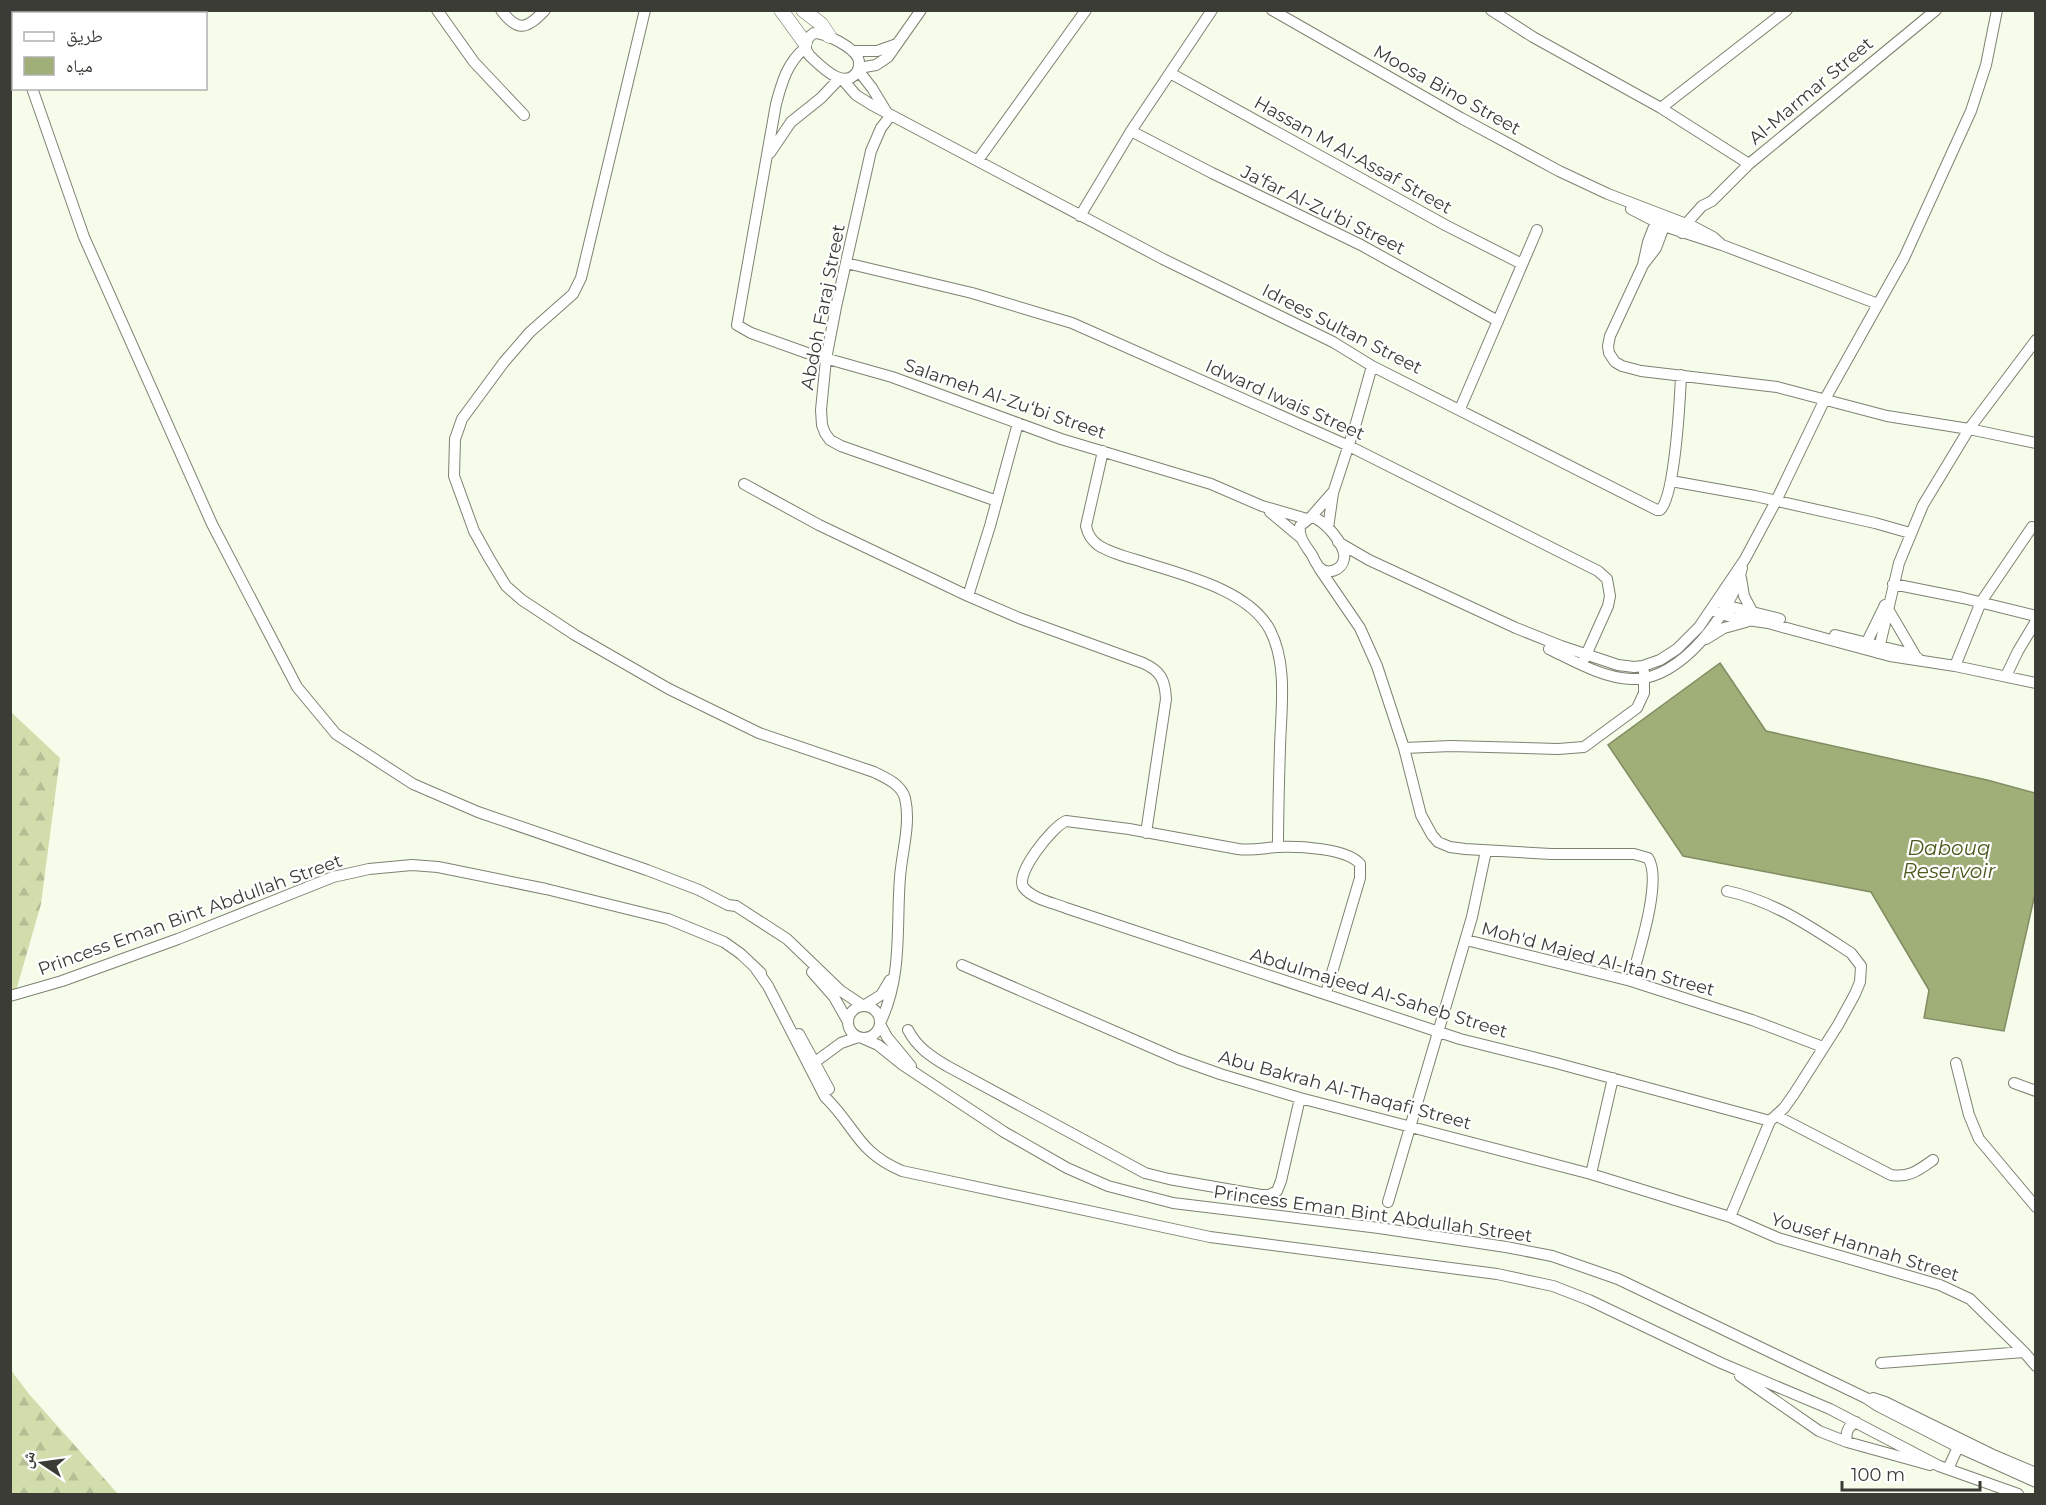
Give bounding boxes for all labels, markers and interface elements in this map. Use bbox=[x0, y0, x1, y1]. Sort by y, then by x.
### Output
legend bbox=[12, 12, 207, 90]
text: طريق bbox=[66, 25, 103, 47]
street label: Al-Marmar Street bbox=[1744, 33, 1878, 149]
street label: Moosa Bino Street bbox=[1370, 40, 1524, 140]
text: مياه bbox=[66, 55, 93, 77]
street label: Hassan M Al-Assaf Street bbox=[1250, 91, 1456, 219]
street label: Ja‘far Al-Zu‘bi Street bbox=[1236, 160, 1409, 259]
street label: Abdoh Faraj Street bbox=[796, 222, 850, 392]
street label: Idrees Sultan Street bbox=[1258, 279, 1426, 379]
street label: Salameh Al-Zu‘bi Street bbox=[901, 354, 1109, 444]
street label: Idward Iwais Street bbox=[1202, 355, 1368, 445]
water label: Dabouq Reservoir bbox=[1902, 836, 1997, 883]
street label: Princess Eman Bint Abdullah Street bbox=[35, 850, 345, 980]
street label: Moh'd Majed Al-Itan Street bbox=[1479, 917, 1717, 1001]
street label: Abdulmajeed Al-Saheb Street bbox=[1248, 943, 1510, 1043]
street label: Abu Bakrah Al-Thaqafi Street bbox=[1216, 1046, 1474, 1134]
street label: Princess Eman Bint Abdullah Street bbox=[1212, 1181, 1534, 1247]
street label: Yousef Hannah Street bbox=[1768, 1208, 1962, 1286]
north arrow bbox=[12, 1433, 72, 1493]
text: ش bbox=[17, 1449, 39, 1470]
scale bar bbox=[1842, 1454, 1980, 1492]
text: 100 m bbox=[1851, 1464, 1905, 1486]

